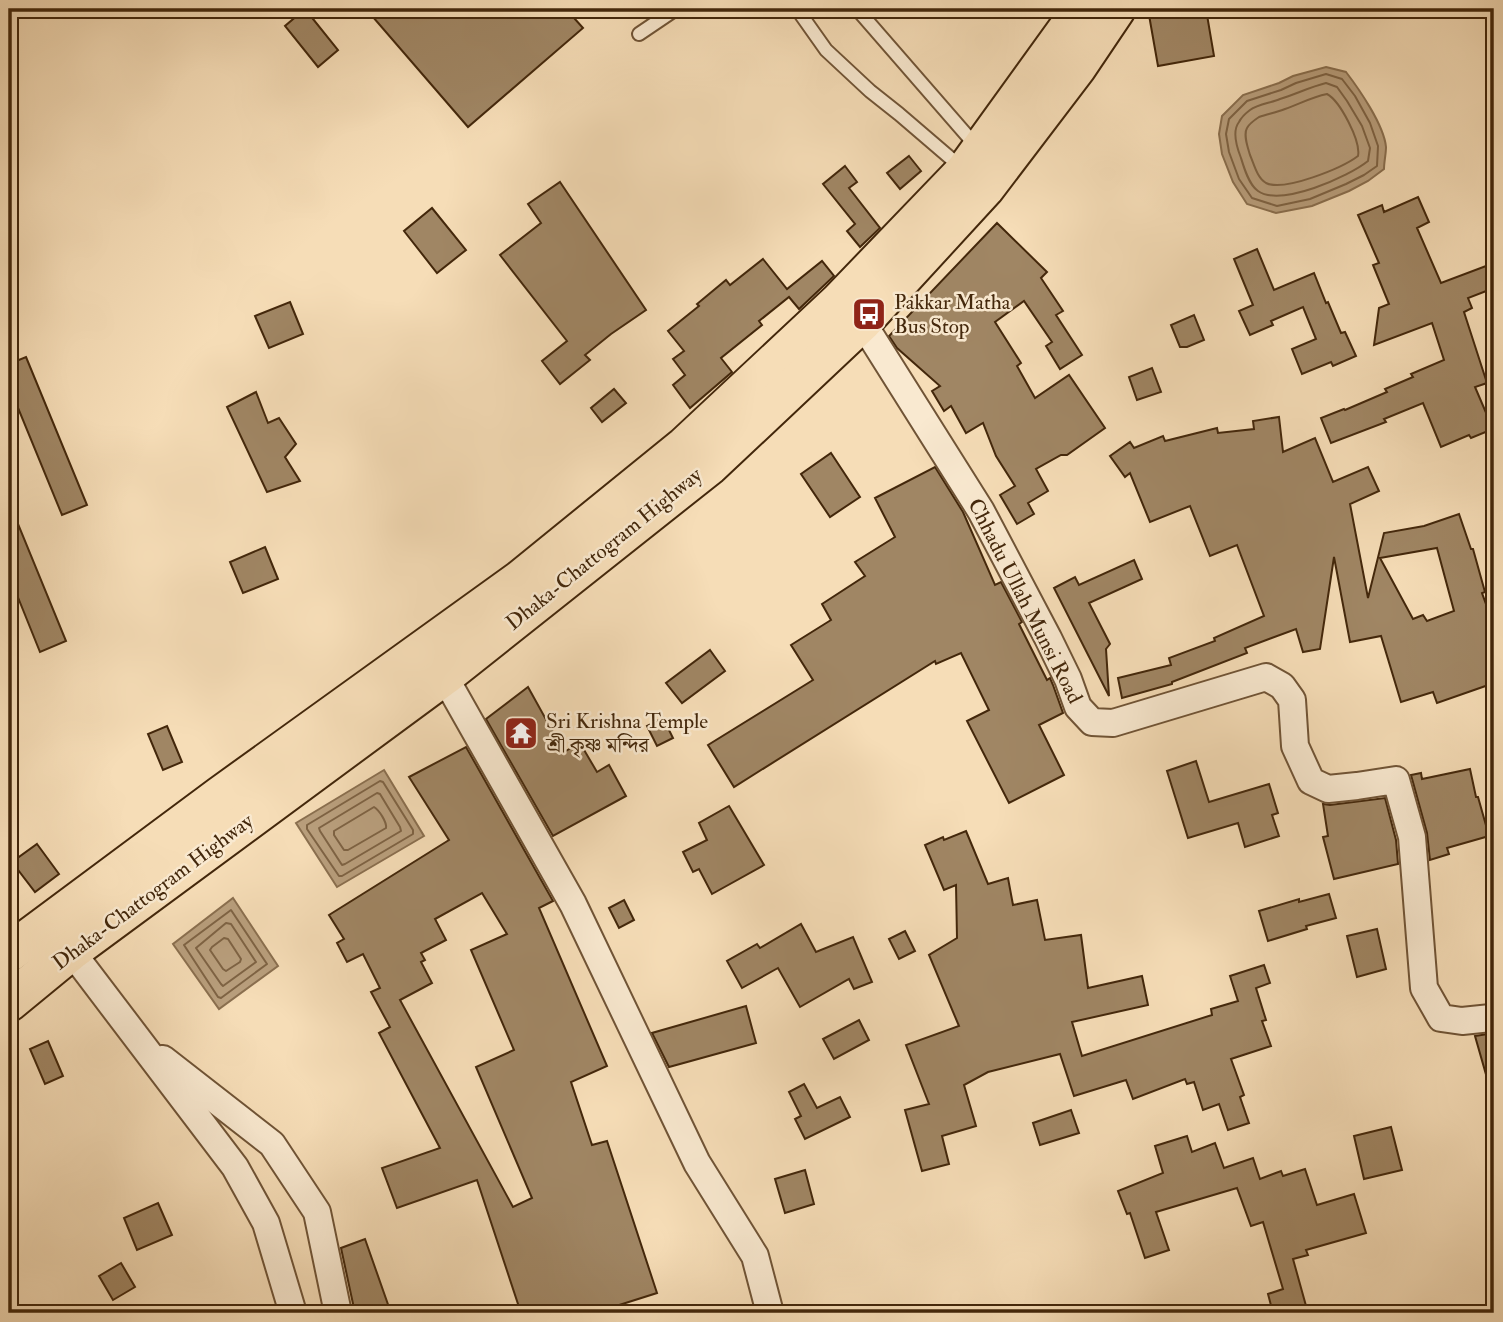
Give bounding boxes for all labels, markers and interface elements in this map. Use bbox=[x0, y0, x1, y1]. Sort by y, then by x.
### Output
place label: Pakkar Matha Bus Stop bbox=[894, 289, 1011, 340]
bus stop icon: Pakkar Matha Bus Stop bbox=[850, 295, 888, 333]
street label: Dhaka-Chattogram Highway bbox=[500, 461, 708, 636]
street label: Chhadu Ullah Munsi Road bbox=[961, 494, 1089, 709]
place label: Sri Krishna Temple শ্রী কৃষ্ণ মন্দির bbox=[545, 708, 708, 759]
temple icon: Sri Krishna Temple শ্রী কৃষ্ণ মন্দির bbox=[502, 714, 540, 752]
street label: Dhaka-Chattogram Highway bbox=[47, 807, 259, 976]

